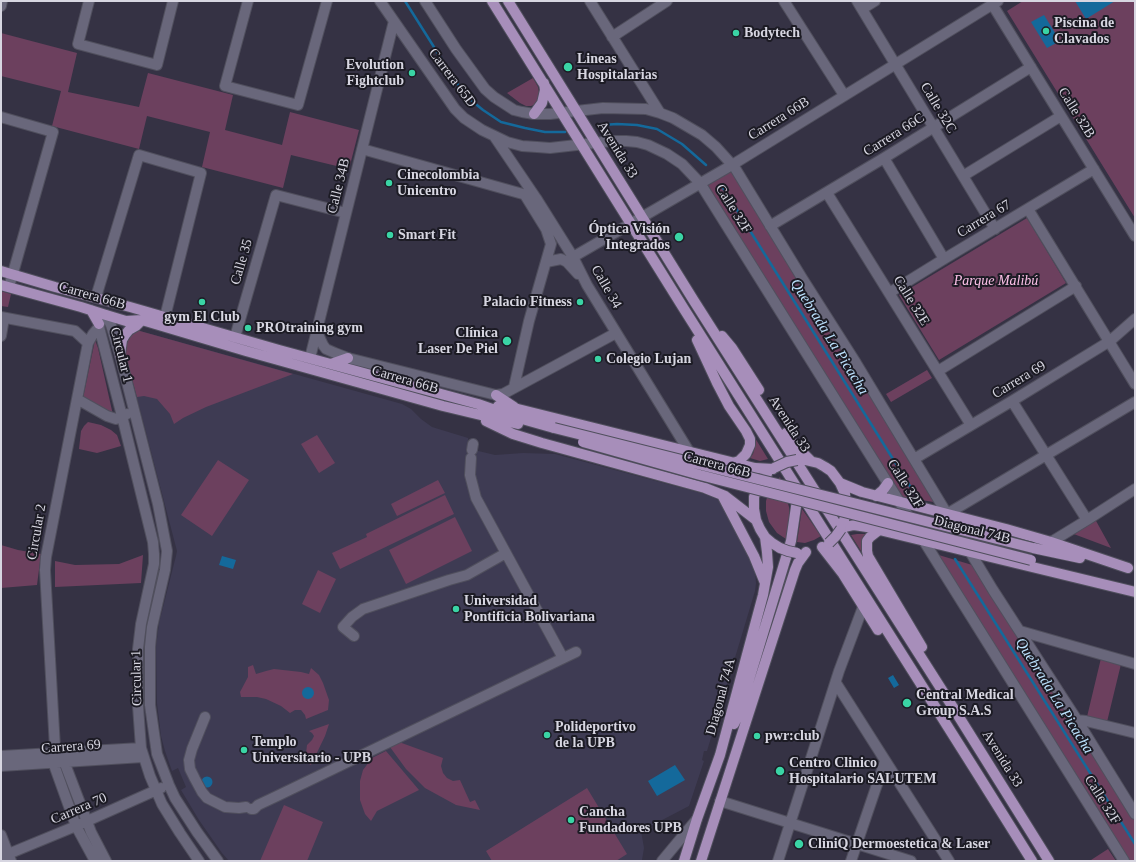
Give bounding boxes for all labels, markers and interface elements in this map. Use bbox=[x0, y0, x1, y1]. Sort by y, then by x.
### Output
place label: Piscina de Clavados bbox=[1054, 15, 1114, 48]
place label: Bodytech bbox=[744, 25, 800, 41]
marker: Piscina de Clavados bbox=[1041, 26, 1051, 36]
marker: Bodytech bbox=[731, 28, 741, 38]
street label: Carrera 65D bbox=[424, 45, 480, 111]
place label: Lineas Hospitalarias bbox=[577, 51, 657, 84]
place label: Evolution Fightclub bbox=[346, 57, 404, 90]
marker: Lineas Hospitalarias bbox=[562, 61, 574, 73]
marker: Evolution Fightclub bbox=[407, 68, 417, 78]
street label: Calle 32C bbox=[916, 80, 960, 136]
street label: Calle 32B bbox=[1054, 85, 1098, 141]
street label: Carrera 66B bbox=[745, 94, 813, 144]
street label: Carrera 66C bbox=[860, 110, 928, 160]
street label: Avenida 33 bbox=[593, 118, 641, 182]
street label: Calle 34B bbox=[324, 157, 354, 215]
place label: Cinecolombia Unicentro bbox=[397, 167, 479, 200]
marker: Cinecolombia Unicentro bbox=[384, 178, 394, 188]
street label: Calle 32F bbox=[711, 181, 755, 237]
street label: Carrera 67 bbox=[954, 196, 1014, 242]
place label: Óptica Visión Integrados bbox=[588, 221, 670, 254]
place label: Smart Fit bbox=[398, 227, 456, 243]
marker: Smart Fit bbox=[385, 230, 395, 240]
marker: Óptica Visión Integrados bbox=[673, 231, 685, 243]
street label: Calle 35 bbox=[227, 237, 257, 287]
street label: Calle 34 bbox=[587, 262, 625, 312]
street label: Calle 32E bbox=[889, 273, 933, 329]
park label: Parque Malibú bbox=[954, 273, 1038, 289]
water label: Quebrada La Picacha bbox=[786, 276, 872, 398]
street label: Carrera 66B bbox=[57, 278, 127, 314]
place label: Palacio Fitness bbox=[483, 294, 572, 310]
marker: gym El Club bbox=[197, 297, 207, 307]
marker: Palacio Fitness bbox=[575, 297, 585, 307]
place label: gym El Club bbox=[164, 309, 240, 325]
place label: PROtraining gym bbox=[256, 320, 363, 336]
marker: PROtraining gym bbox=[243, 323, 253, 333]
place label: Clínica Laser De Piel bbox=[418, 325, 498, 358]
street label: Circular 1 bbox=[106, 326, 136, 384]
marker: Clínica Laser De Piel bbox=[501, 335, 513, 347]
place label: Colegio Lujan bbox=[606, 351, 691, 367]
marker: Colegio Lujan bbox=[593, 354, 603, 364]
street label: Carrera 69 bbox=[989, 357, 1049, 403]
street label: Carrera 66B bbox=[370, 362, 440, 398]
street label: Avenida 33 bbox=[765, 393, 813, 455]
street label: Carrera 66B bbox=[682, 448, 752, 482]
street label: Calle 32F bbox=[883, 456, 927, 512]
street label: Circular 2 bbox=[24, 503, 50, 561]
street label: Diagonal 74B bbox=[932, 512, 1012, 548]
place label: Universidad Pontificia Bolivariana bbox=[464, 593, 595, 626]
marker: Universidad Pontificia Bolivariana bbox=[451, 604, 461, 614]
water label: Quebrada La Picacha bbox=[1011, 635, 1097, 757]
street label: Circular 1 bbox=[128, 650, 146, 706]
street label: Diagonal 74A bbox=[703, 657, 739, 737]
place label: Central Medical Group S.A.S bbox=[916, 687, 1014, 720]
marker: Central Medical Group S.A.S bbox=[901, 697, 913, 709]
place label: Polideportivo de la UPB bbox=[555, 719, 636, 752]
street label: Avenida 33 bbox=[978, 727, 1026, 791]
place label: pwr:club bbox=[765, 728, 819, 744]
marker: Polideportivo de la UPB bbox=[542, 730, 552, 740]
marker: pwr:club bbox=[752, 731, 762, 741]
place label: Templo Universitario - UPB bbox=[252, 734, 371, 766]
street label: Carrera 69 bbox=[41, 737, 101, 757]
marker: Templo Universitario - UPB bbox=[239, 745, 249, 755]
place label: Centro Clinico Hospitalario SALUTEM bbox=[789, 755, 936, 788]
marker: Centro Clinico Hospitalario SALUTEM bbox=[774, 765, 786, 777]
street label: Calle 32F bbox=[1080, 772, 1124, 828]
street label: Carrera 70 bbox=[48, 790, 110, 828]
place label: Cancha Fundadores UPB bbox=[579, 804, 682, 836]
marker: Cancha Fundadores UPB bbox=[566, 815, 576, 825]
place label: CliniQ Dermoestetica & Laser bbox=[808, 836, 990, 852]
marker: CliniQ Dermoestetica & Laser bbox=[793, 838, 805, 850]

